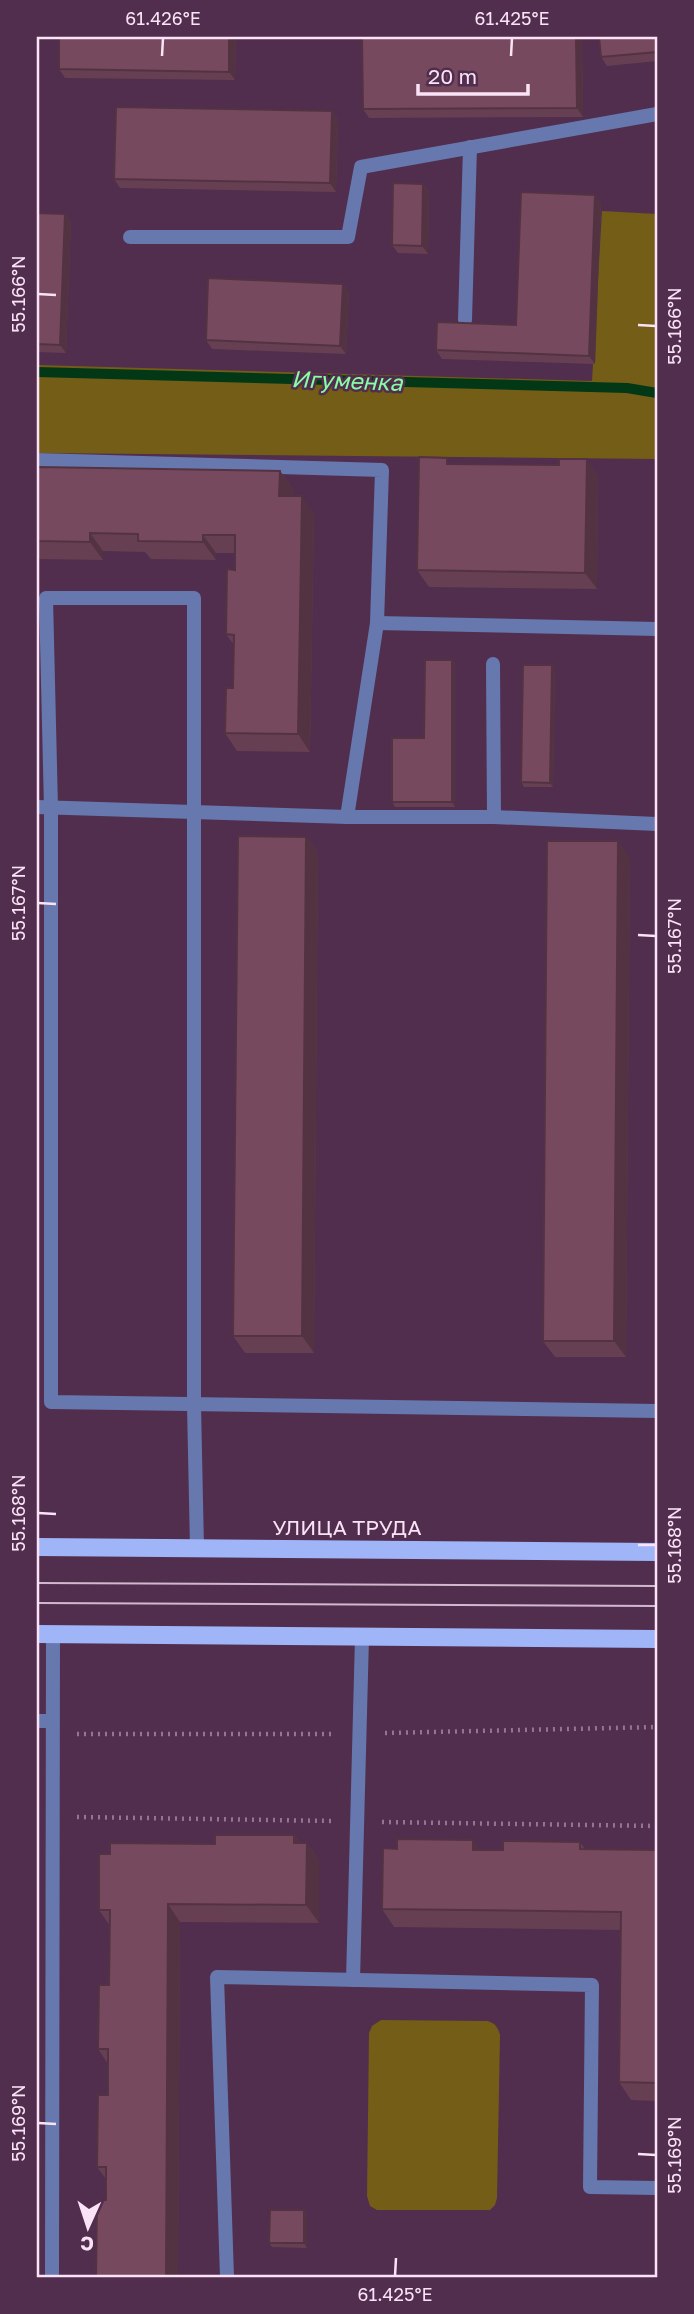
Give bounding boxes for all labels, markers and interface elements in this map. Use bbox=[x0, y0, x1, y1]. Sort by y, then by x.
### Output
text: 61.426°E bbox=[125, 7, 201, 29]
text: 61.425°E bbox=[475, 7, 549, 29]
scale bar bbox=[418, 52, 528, 96]
text: 20 m bbox=[428, 63, 477, 89]
text: 55.166°N bbox=[7, 255, 29, 333]
text: 55.166°N bbox=[663, 287, 685, 365]
water label: Игуменка bbox=[291, 364, 404, 396]
text: 55.167°N bbox=[7, 865, 29, 941]
text: 55.167°N bbox=[663, 898, 685, 974]
text: 55.168°N bbox=[7, 1474, 29, 1552]
text: 55.168°N bbox=[663, 1506, 685, 1584]
street label: УЛИЦА ТРУДА bbox=[272, 1514, 422, 1540]
text: 55.169°N bbox=[7, 2084, 29, 2162]
text: 55.169°N bbox=[663, 2116, 685, 2194]
north arrow bbox=[52, 2192, 122, 2262]
text: С bbox=[80, 2233, 94, 2256]
text: 61.425°E bbox=[358, 2283, 432, 2305]

